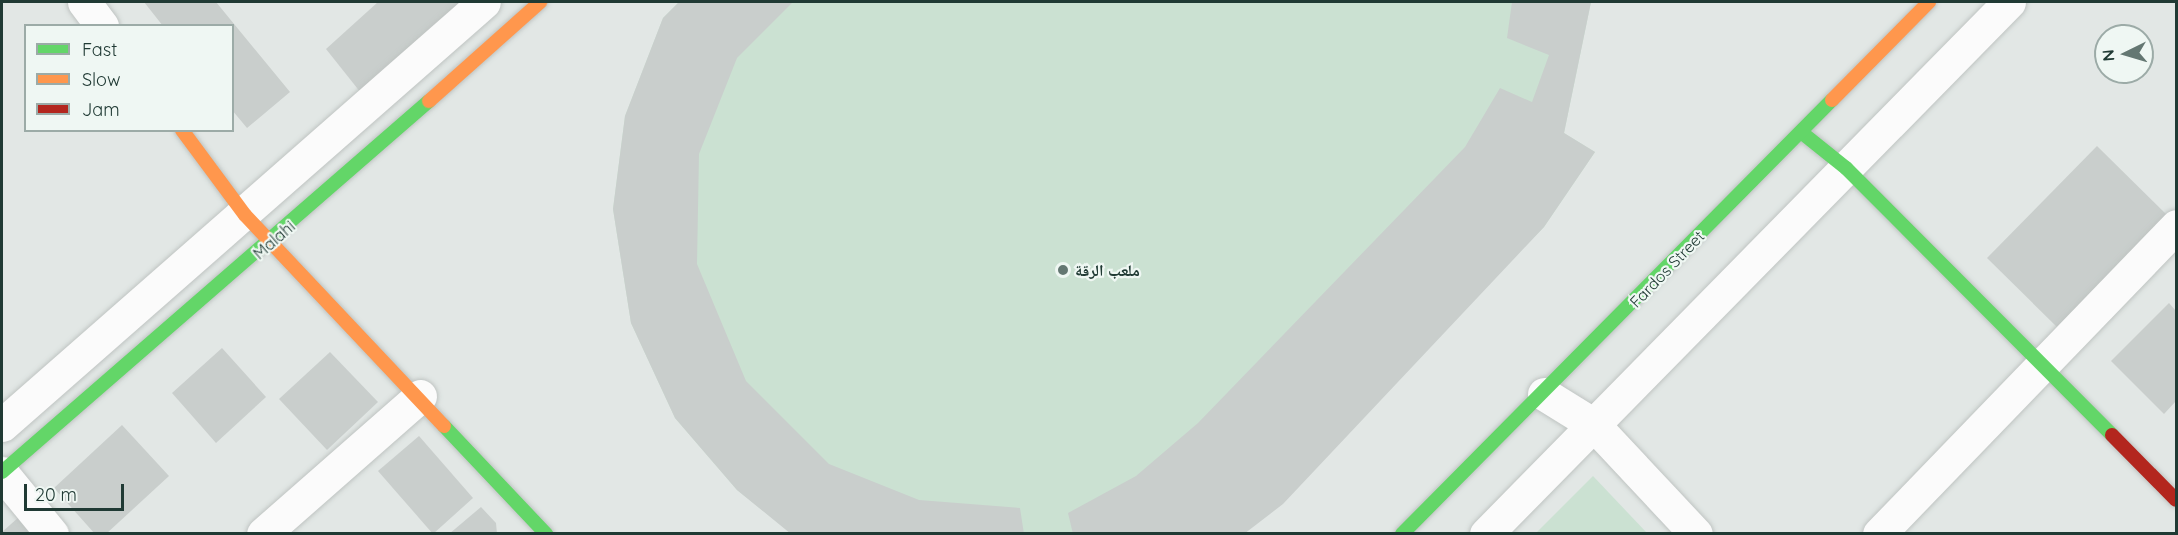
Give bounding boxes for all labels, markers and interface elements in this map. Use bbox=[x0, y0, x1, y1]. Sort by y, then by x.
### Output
legend bbox=[24, 24, 234, 132]
north arrow bbox=[2094, 24, 2154, 84]
text: Fast bbox=[82, 38, 117, 61]
text: N bbox=[2098, 49, 2119, 62]
text: Slow bbox=[82, 68, 120, 91]
text: Jam bbox=[82, 98, 120, 121]
street label: Malahi bbox=[249, 217, 299, 263]
street label: Fardos Street bbox=[1626, 227, 1708, 311]
place label: ملعب الرقة bbox=[1075, 260, 1140, 280]
marker: ملعب الرقة bbox=[1056, 263, 1070, 277]
scale bar bbox=[27, 472, 128, 510]
text: 20 m bbox=[35, 483, 77, 506]

